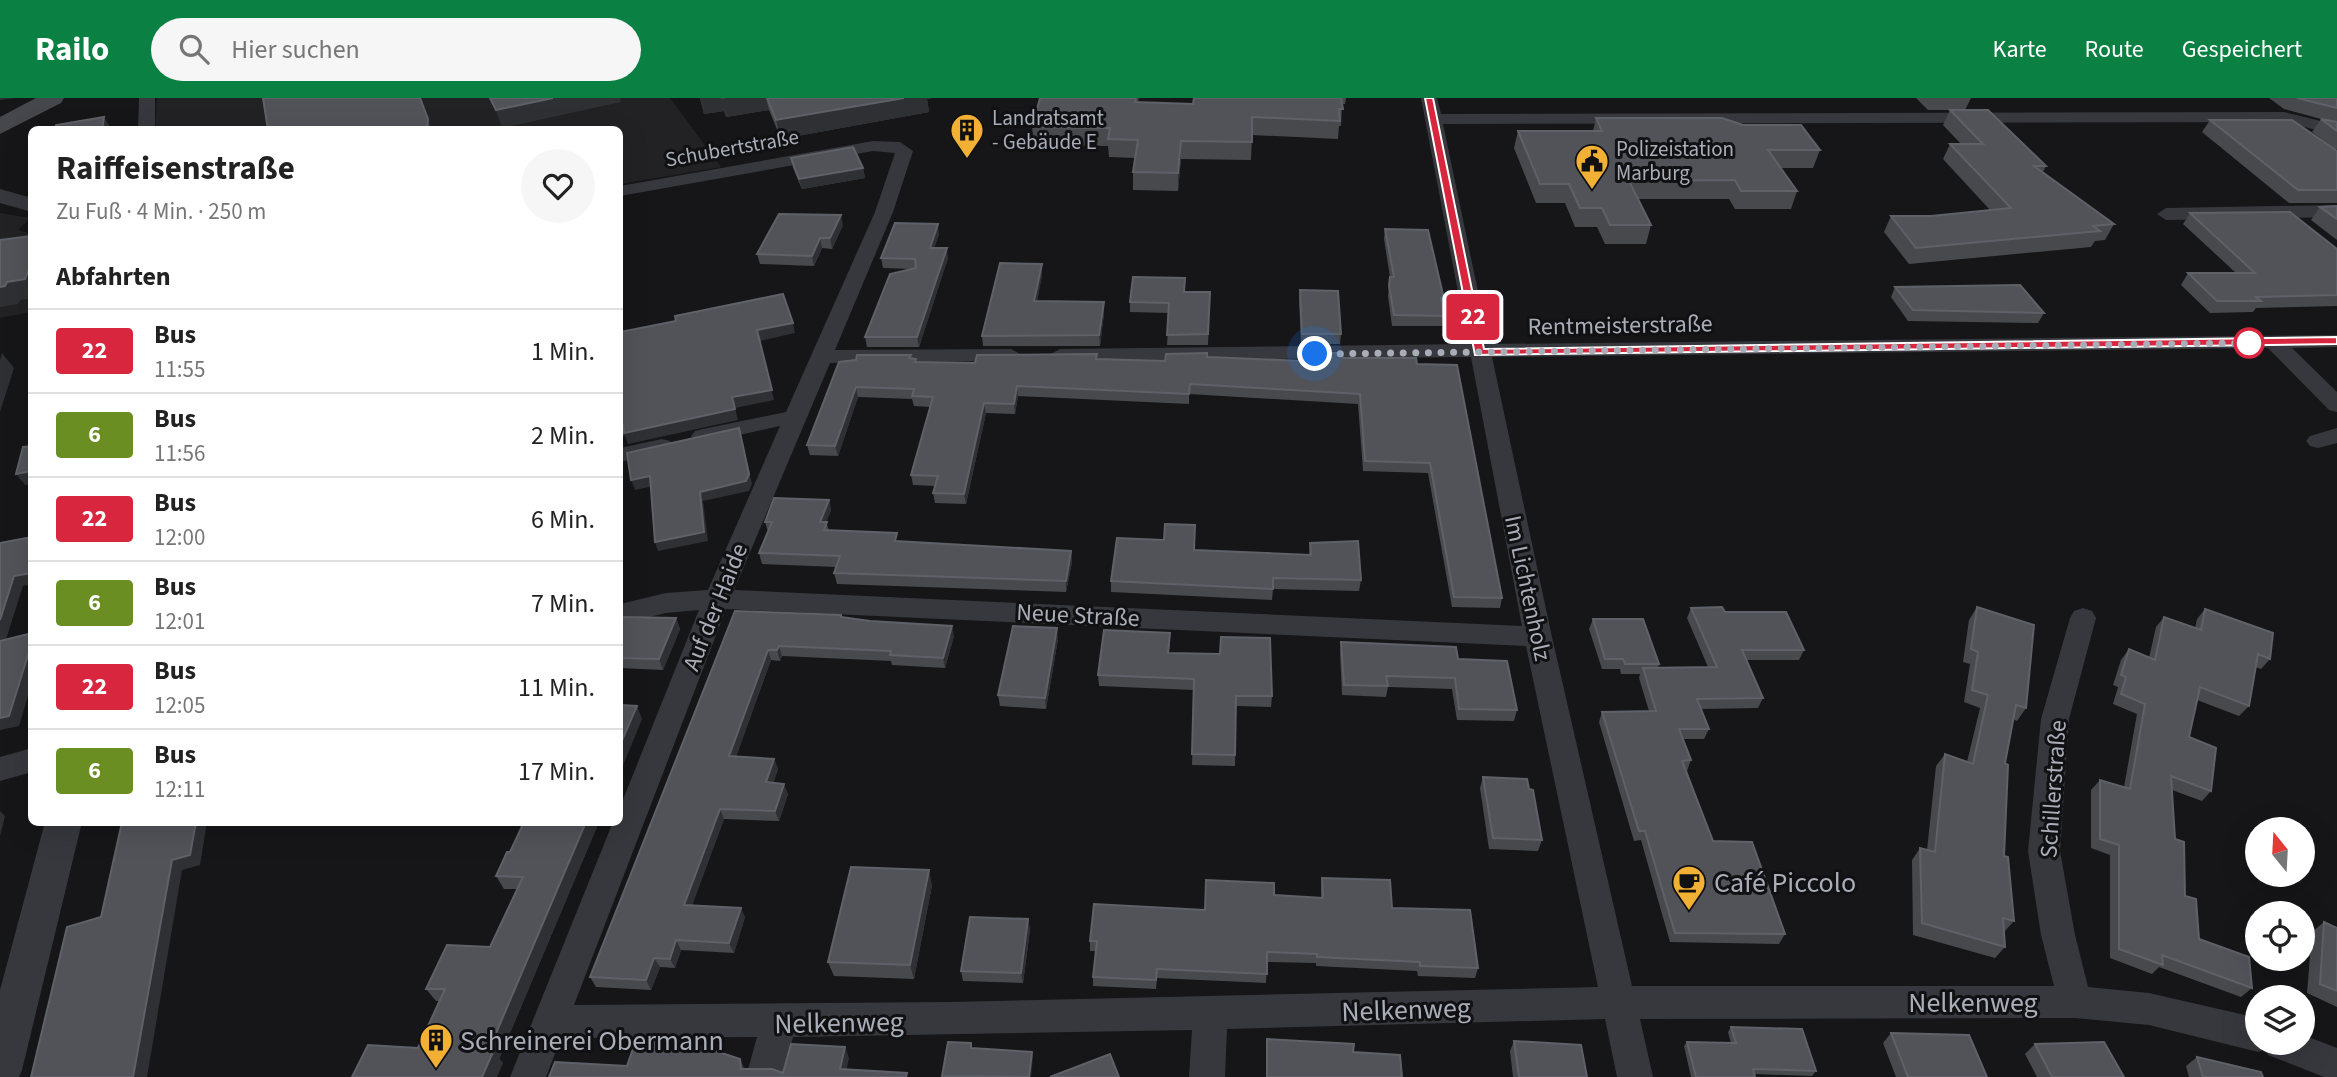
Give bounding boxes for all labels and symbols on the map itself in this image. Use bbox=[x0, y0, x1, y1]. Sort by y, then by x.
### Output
place label: Landratsamt - Gebäude E bbox=[992, 103, 1104, 157]
building icon: Landratsamt - Gebäude E bbox=[948, 111, 986, 160]
street label: Schubertstraße bbox=[663, 121, 801, 175]
place label: Polizeistation Marburg bbox=[1616, 134, 1734, 188]
public building icon: Polizeistation Marburg bbox=[1573, 142, 1611, 191]
line badge: 22 bbox=[1442, 294, 1504, 340]
street label: Rentmeisterstraße bbox=[1527, 306, 1713, 345]
unlabelled marker bbox=[2234, 328, 2264, 358]
your location bbox=[1297, 336, 1332, 371]
street label: Im Lichtenholz bbox=[1495, 512, 1560, 664]
street label: Auf der Haide bbox=[674, 538, 757, 676]
street label: Neue Straße bbox=[1016, 595, 1140, 636]
street label: Schillerstraße bbox=[2031, 719, 2076, 859]
north arrow bbox=[2245, 817, 2315, 887]
cafe icon: Café Piccolo bbox=[1670, 863, 1708, 912]
place label: Café Piccolo bbox=[1714, 863, 1856, 903]
street label: Nelkenweg bbox=[1908, 983, 2038, 1023]
street label: Nelkenweg bbox=[1341, 988, 1471, 1032]
street label: Nelkenweg bbox=[774, 1002, 904, 1044]
building icon: Schreinerei Obermann bbox=[417, 1021, 455, 1070]
place label: Schreinerei Obermann bbox=[460, 1021, 724, 1061]

